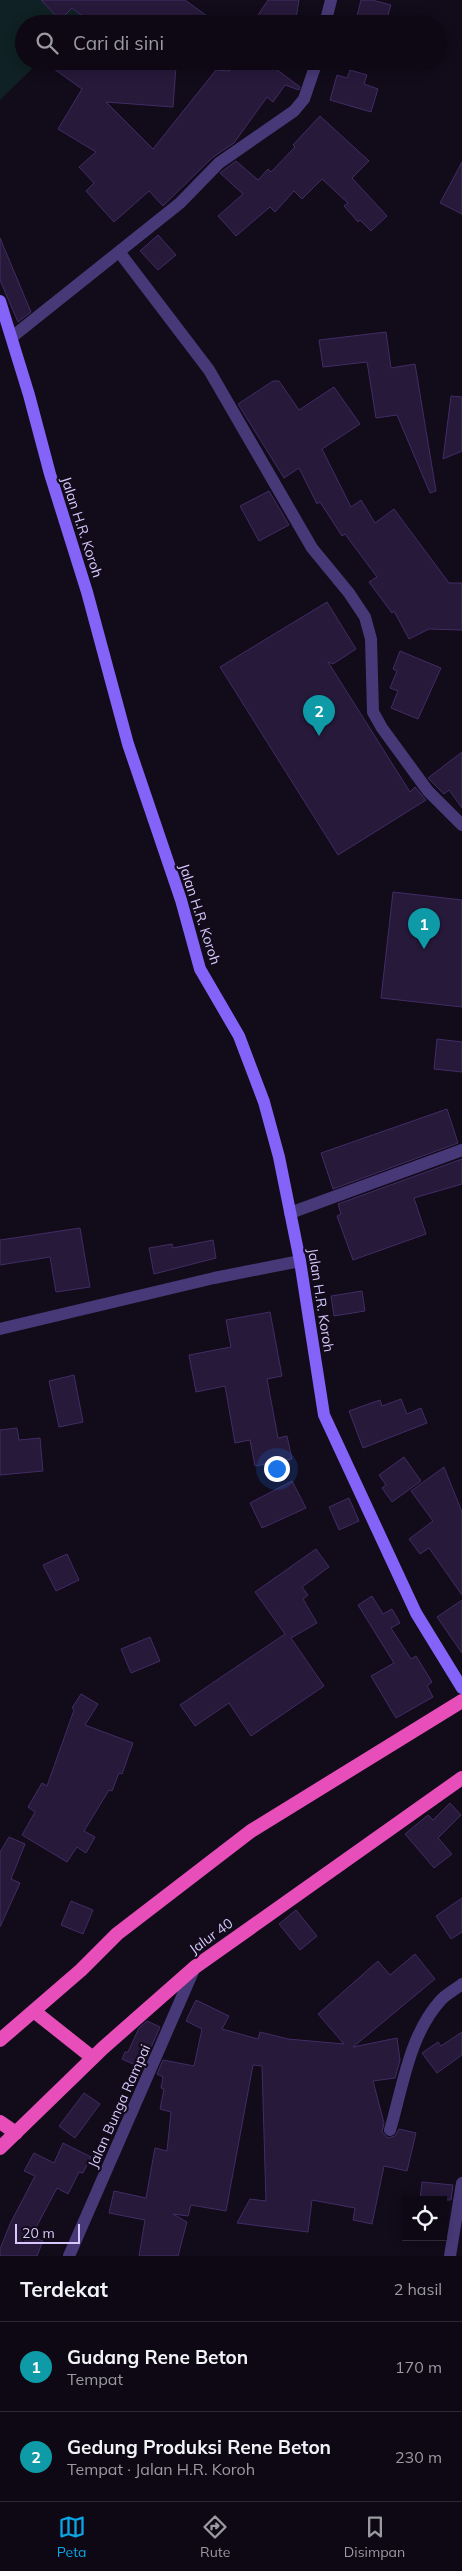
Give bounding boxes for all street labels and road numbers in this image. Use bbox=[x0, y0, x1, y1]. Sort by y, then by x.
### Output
street label: Jalan H.R. Koroh bbox=[57, 474, 107, 580]
street label: Jalan H.R. Koroh bbox=[175, 861, 225, 967]
street label: Jalan H.R. Koroh bbox=[304, 1247, 338, 1353]
street label: Jalur 40 bbox=[186, 1914, 236, 1958]
street label: Jalan Bunga Rampai bbox=[84, 2041, 154, 2171]

